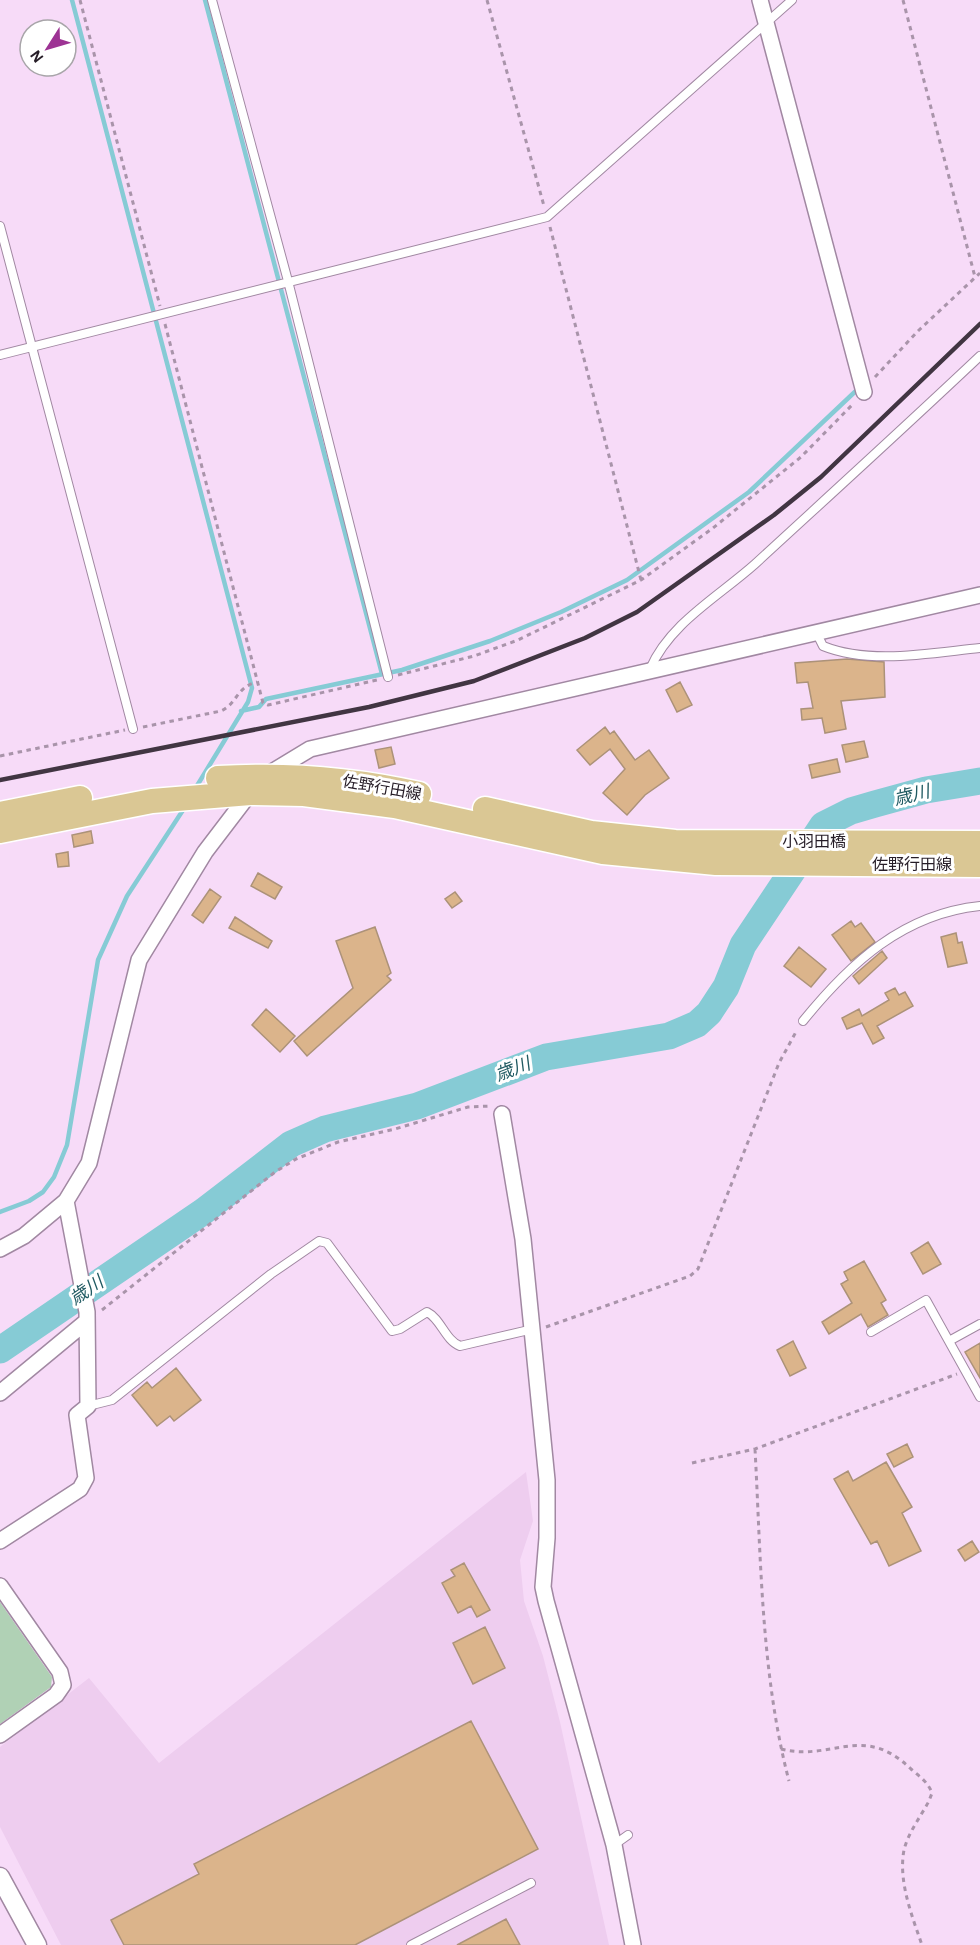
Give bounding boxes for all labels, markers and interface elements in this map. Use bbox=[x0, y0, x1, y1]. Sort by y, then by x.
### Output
north arrow bbox=[18, 18, 78, 78]
text: N bbox=[27, 47, 47, 66]
street label: 佐野行田線 bbox=[341, 772, 423, 803]
water label: 歳川 bbox=[892, 781, 934, 809]
street label: 小羽田橋 bbox=[782, 833, 846, 850]
street label: 佐野行田線 bbox=[872, 856, 952, 873]
water label: 歳川 bbox=[492, 1053, 535, 1085]
water label: 歳川 bbox=[66, 1271, 109, 1309]

